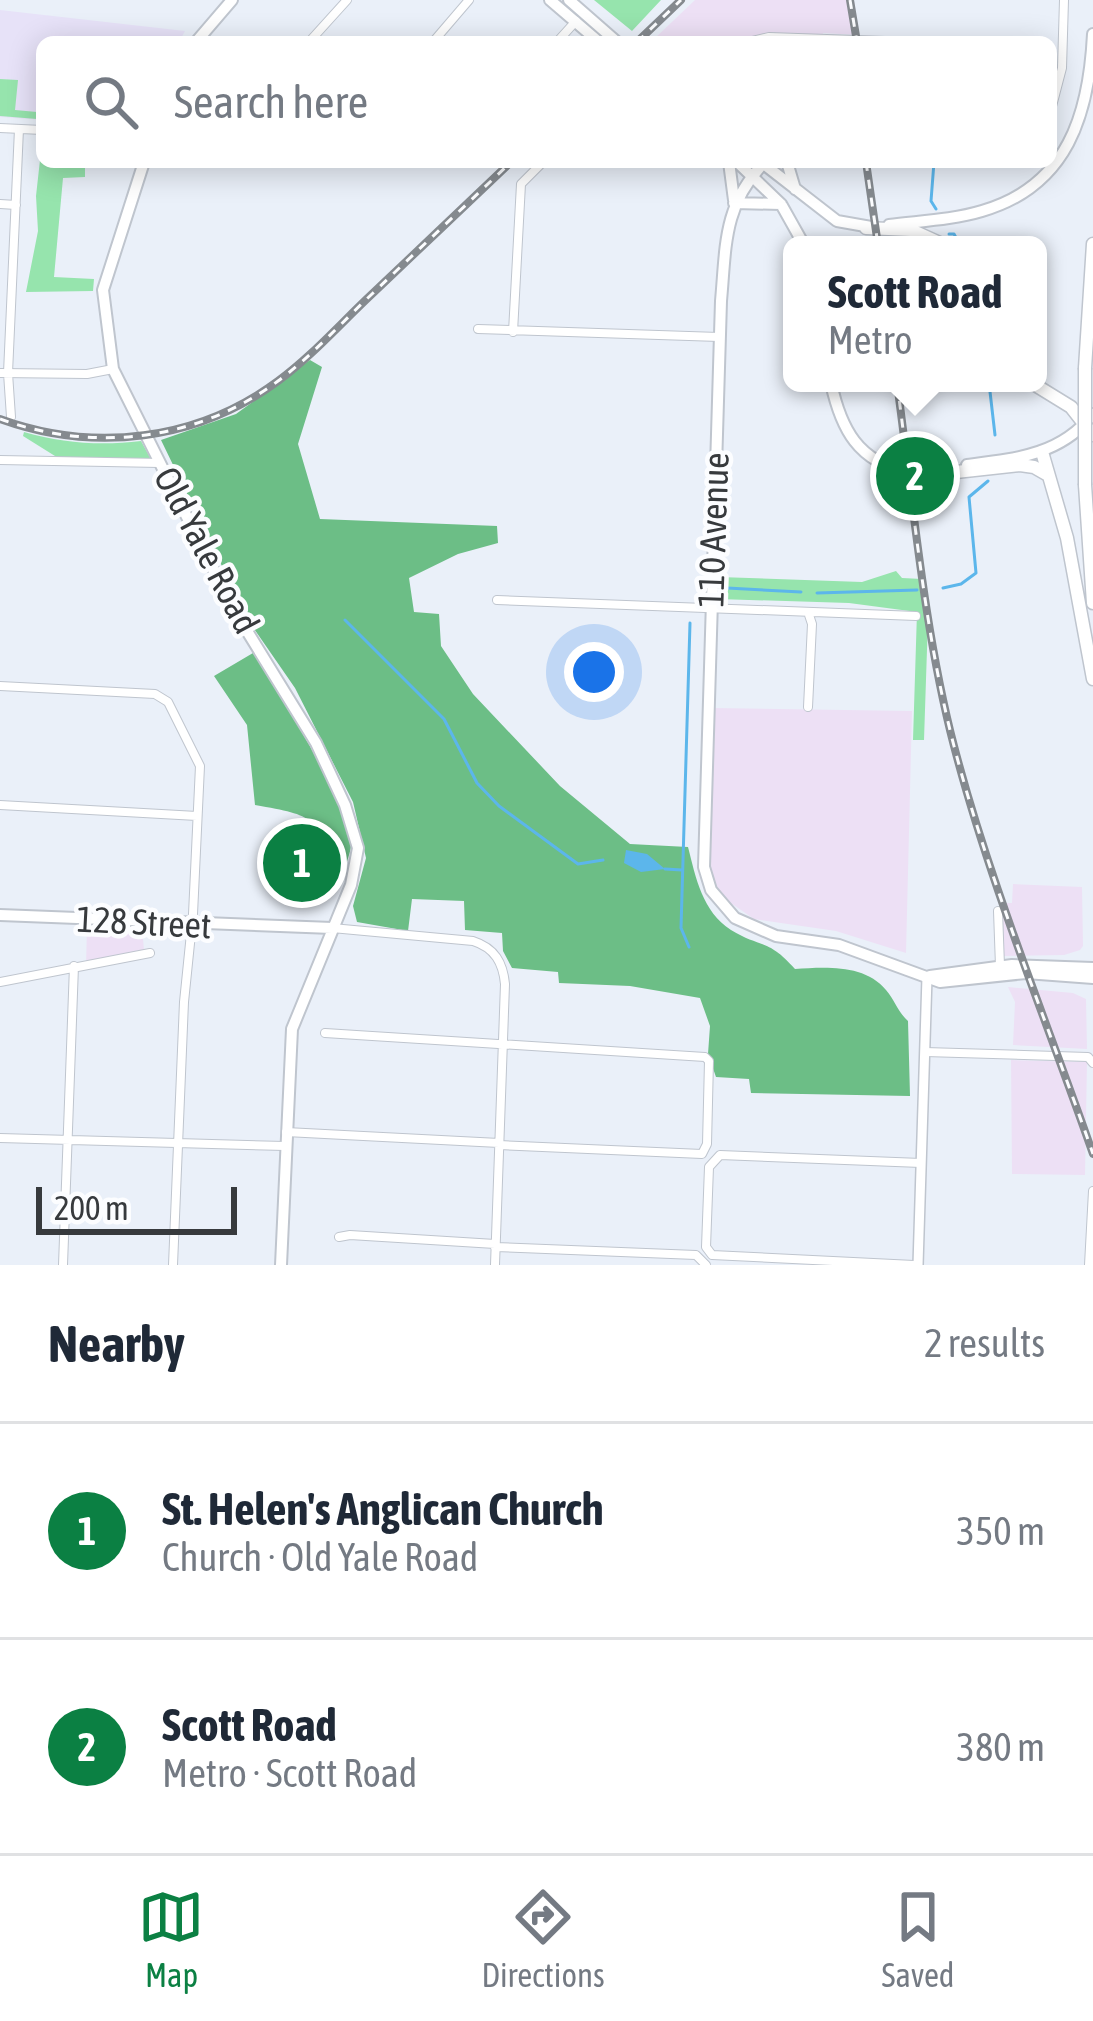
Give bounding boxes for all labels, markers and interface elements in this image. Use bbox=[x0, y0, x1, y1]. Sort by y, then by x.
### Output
search box bbox=[36, 36, 1057, 168]
icon: search bbox=[78, 69, 144, 135]
text: Search here bbox=[174, 76, 368, 128]
popup bbox=[783, 236, 1047, 392]
text: Scott Road bbox=[828, 266, 1002, 318]
text: Metro bbox=[828, 318, 913, 362]
pin: 2 bbox=[876, 431, 954, 521]
street label: 110 Avenue bbox=[689, 452, 737, 608]
street label: Old Yale Road bbox=[146, 460, 268, 640]
your location bbox=[564, 642, 624, 702]
pin: 1 bbox=[263, 818, 341, 908]
street label: 128 Street bbox=[76, 898, 212, 946]
scale bar bbox=[36, 1181, 237, 1234]
text: 200 m bbox=[54, 1189, 129, 1227]
text: Nearby bbox=[48, 1314, 185, 1373]
text: 2 results bbox=[924, 1321, 1045, 1365]
text: St. Helen's Anglican Church bbox=[162, 1483, 604, 1535]
text: 1 bbox=[78, 1509, 96, 1553]
text: 350 m bbox=[957, 1509, 1045, 1553]
text: Church · Old Yale Road bbox=[162, 1535, 478, 1579]
text: Scott Road bbox=[162, 1699, 337, 1751]
text: 2 bbox=[78, 1725, 96, 1769]
text: 380 m bbox=[957, 1725, 1045, 1769]
text: Metro · Scott Road bbox=[162, 1751, 417, 1795]
tab: Map bbox=[138, 1884, 204, 1994]
tab: Directions bbox=[481, 1884, 605, 1994]
tab: Saved bbox=[882, 1884, 954, 1994]

